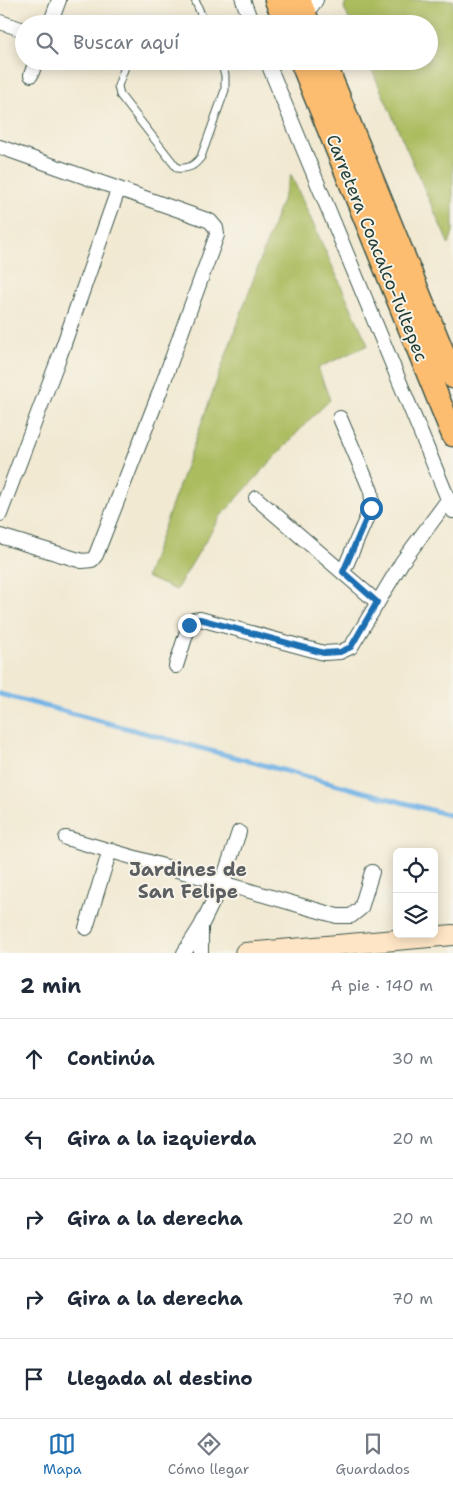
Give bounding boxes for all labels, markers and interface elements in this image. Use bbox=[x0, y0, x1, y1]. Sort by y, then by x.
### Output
search box bbox=[15, 15, 438, 70]
icon: search bbox=[33, 29, 61, 57]
text: Buscar aquí bbox=[73, 30, 179, 55]
street label: Carretera Coacalco-Tultepec bbox=[320, 131, 434, 365]
route start bbox=[360, 497, 383, 520]
route end bbox=[178, 614, 201, 637]
map controls bbox=[393, 848, 438, 938]
button: locate bbox=[393, 848, 438, 893]
district label: Jardines de San Felipe bbox=[129, 857, 247, 904]
button: layers bbox=[393, 893, 438, 938]
text: 2 min bbox=[20, 972, 81, 1000]
text: A pie · 140 m bbox=[331, 975, 433, 996]
icon: ahead bbox=[20, 1045, 48, 1073]
text: Continúa bbox=[67, 1046, 155, 1071]
text: 30 m bbox=[392, 1048, 433, 1069]
icon: left bbox=[20, 1125, 48, 1153]
text: Gira a la izquierda bbox=[67, 1126, 256, 1151]
text: 20 m bbox=[392, 1128, 433, 1149]
icon: right bbox=[20, 1205, 48, 1233]
text: Gira a la derecha bbox=[67, 1206, 243, 1231]
text: 20 m bbox=[392, 1208, 433, 1229]
icon: right bbox=[20, 1285, 48, 1313]
text: Gira a la derecha bbox=[67, 1286, 243, 1311]
text: 70 m bbox=[392, 1288, 433, 1309]
icon: arrive bbox=[20, 1365, 48, 1393]
text: Llegada al destino bbox=[67, 1366, 253, 1391]
tab: Mapa bbox=[43, 1430, 82, 1478]
tab: Cómo llegar bbox=[168, 1430, 249, 1478]
tab: Guardados bbox=[335, 1430, 410, 1478]

